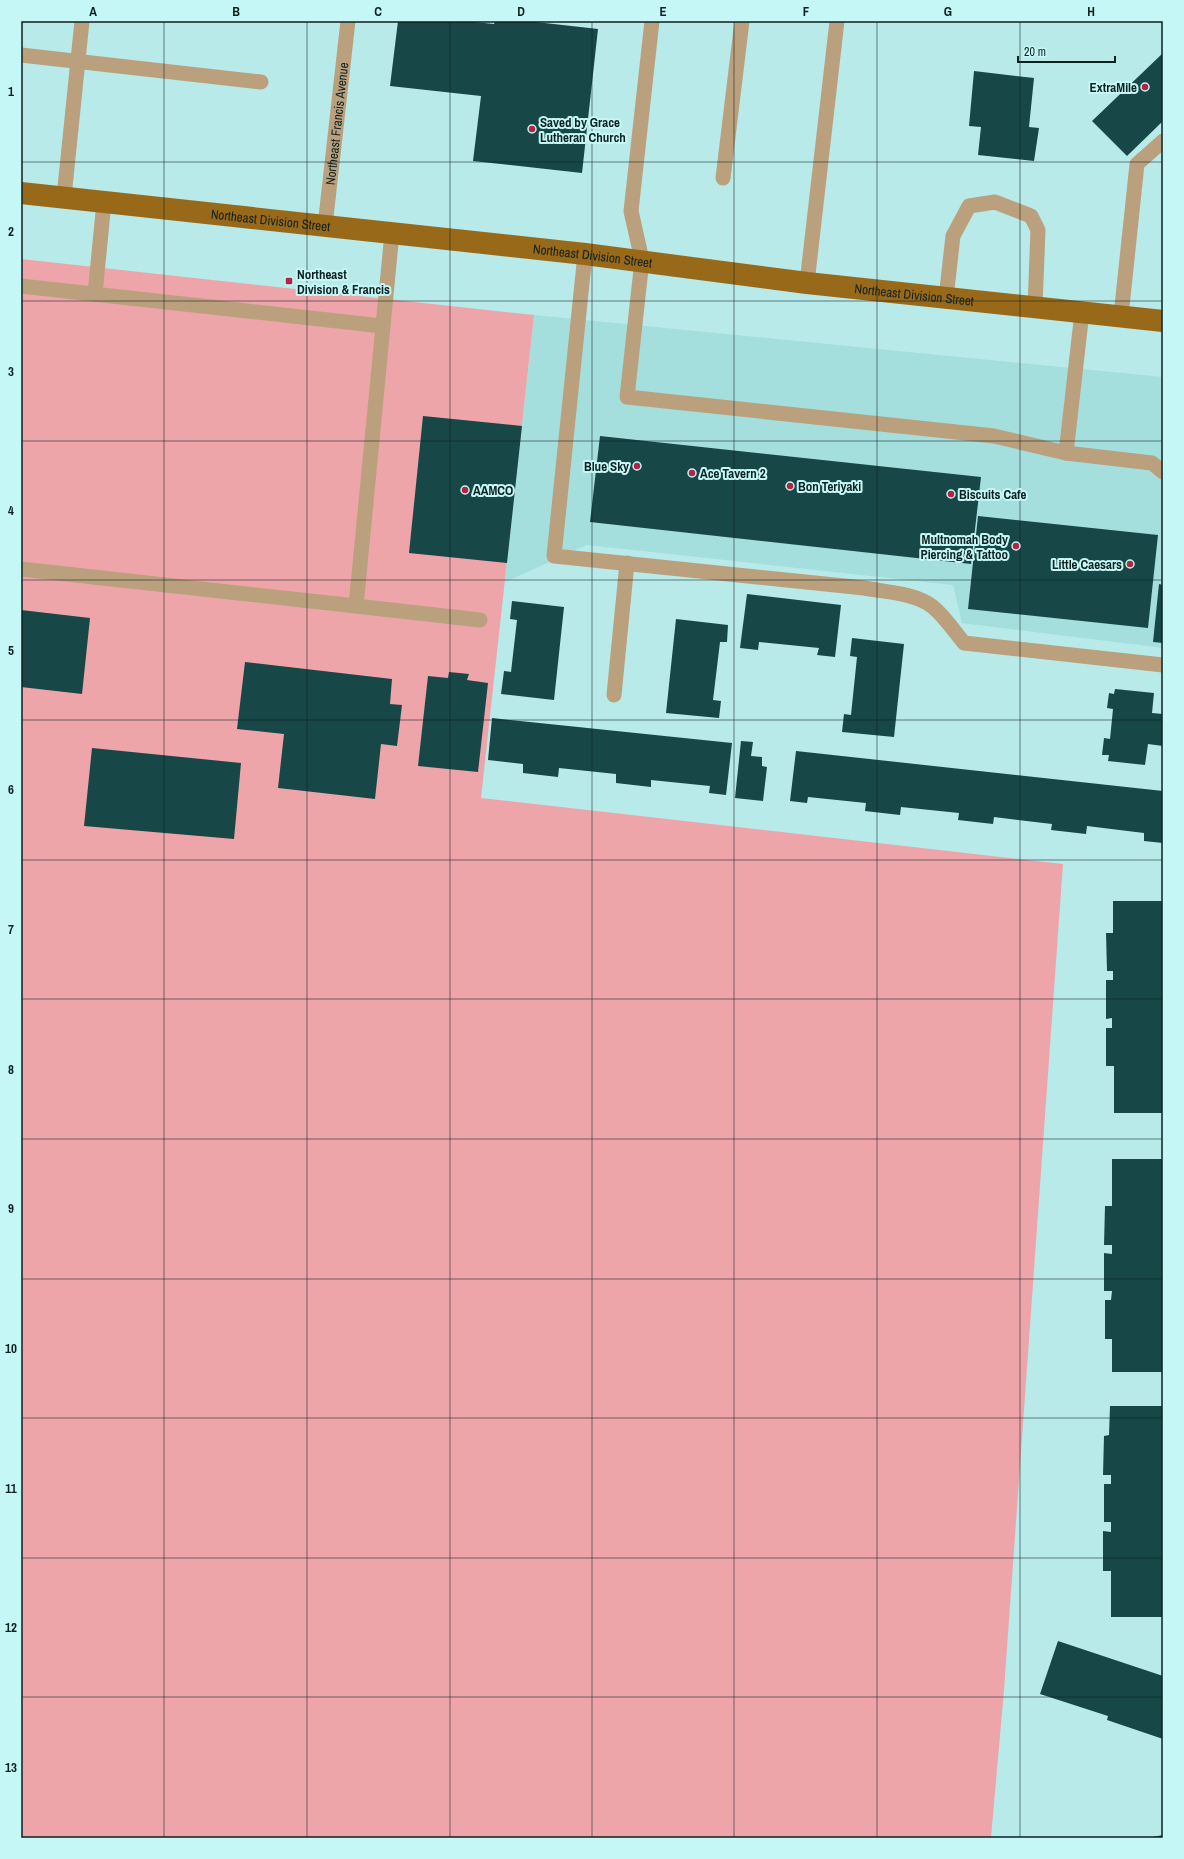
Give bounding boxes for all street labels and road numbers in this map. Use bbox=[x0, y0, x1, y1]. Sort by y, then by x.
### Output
street label: Northeast Francis Avenue bbox=[321, 61, 352, 186]
street label: Northeast Division Street bbox=[210, 205, 331, 235]
street label: Northeast Division Street bbox=[532, 240, 653, 271]
street label: Northeast Division Street bbox=[854, 280, 975, 309]

